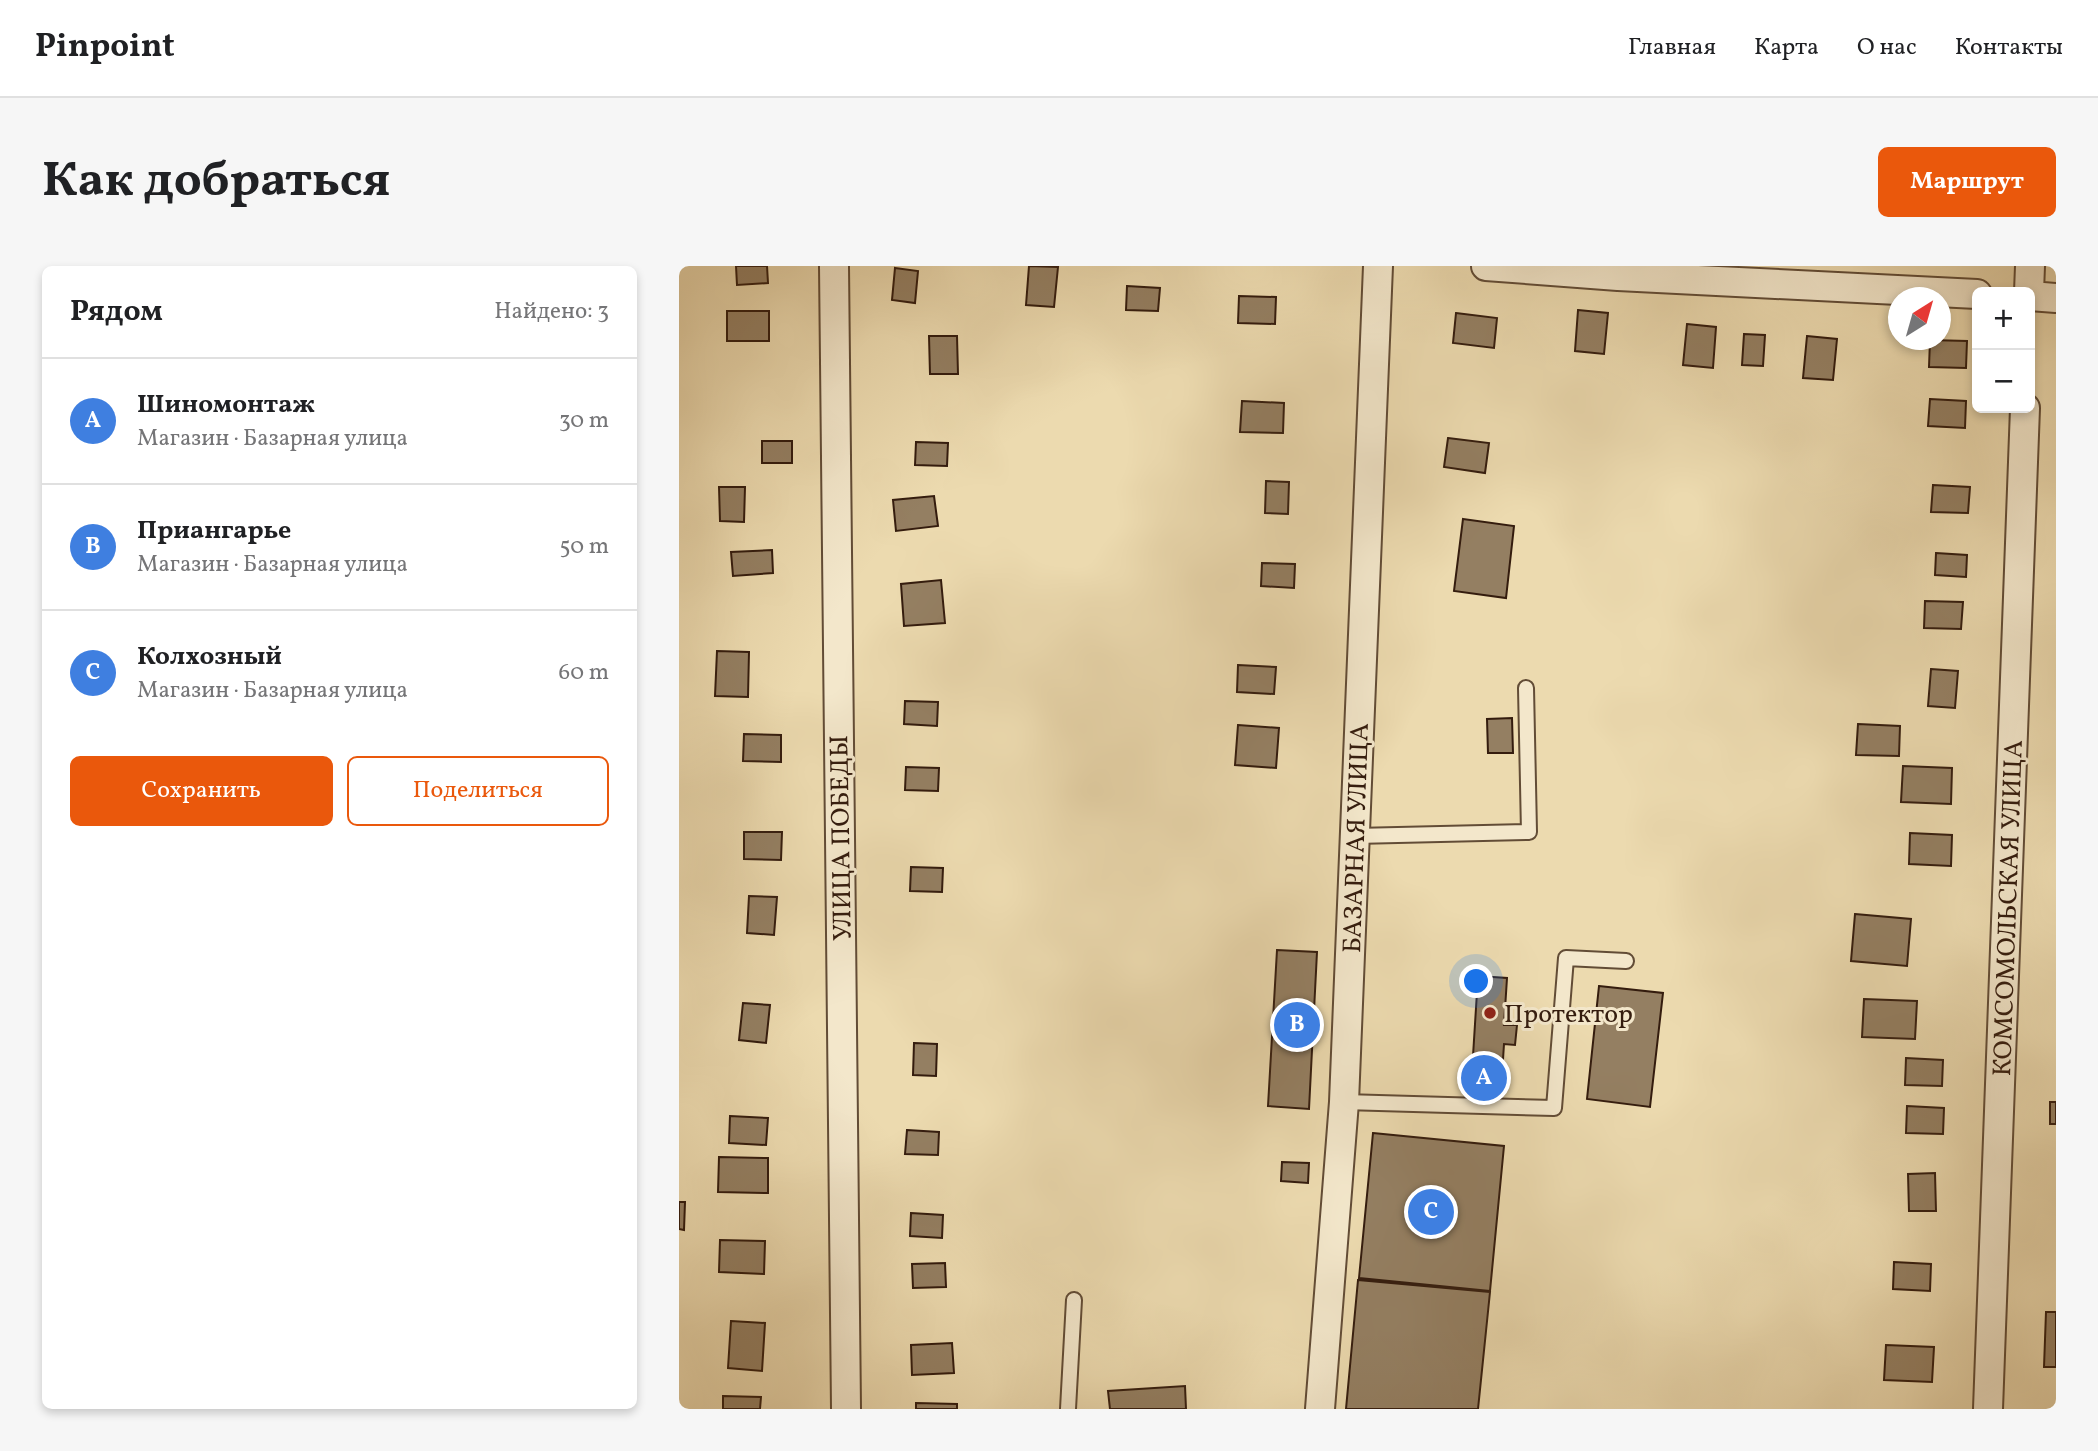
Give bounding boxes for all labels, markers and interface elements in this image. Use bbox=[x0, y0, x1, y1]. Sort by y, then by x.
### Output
text: Pinpoint bbox=[35, 25, 175, 71]
text: Главная bbox=[1628, 31, 1716, 65]
text: Карта bbox=[1754, 31, 1819, 65]
text: О нас bbox=[1857, 31, 1917, 65]
text: Контакты bbox=[1955, 31, 2063, 65]
button: Маршрут bbox=[1878, 147, 2056, 217]
text: Как добраться bbox=[42, 148, 390, 217]
north arrow bbox=[1888, 287, 1951, 350]
map controls bbox=[1972, 287, 2035, 413]
button: + bbox=[1972, 287, 2035, 350]
text: Рядом bbox=[70, 291, 163, 333]
text: Найдено: 3 bbox=[494, 296, 609, 328]
button: − bbox=[1972, 350, 2035, 413]
text: Шиномонтаж bbox=[137, 387, 315, 423]
text: A bbox=[85, 405, 101, 437]
text: 30 m bbox=[559, 405, 609, 437]
text: Магазин · Базарная улица bbox=[137, 423, 408, 455]
text: Приангарье bbox=[137, 513, 291, 549]
text: B bbox=[85, 531, 101, 563]
text: 50 m bbox=[560, 531, 609, 563]
text: Магазин · Базарная улица bbox=[137, 549, 408, 581]
text: Колхозный bbox=[137, 639, 282, 675]
text: C bbox=[86, 657, 100, 689]
text: 60 m bbox=[559, 657, 609, 689]
text: Магазин · Базарная улица bbox=[137, 675, 408, 707]
street label: БАЗАРНАЯ УЛИЦА bbox=[1335, 722, 1379, 954]
street label: УЛИЦА ПОБЕДЫ bbox=[822, 735, 862, 941]
street label: КОМСОМОЛЬСКАЯ УЛИЦА bbox=[1985, 739, 2033, 1077]
button: Сохранить bbox=[70, 756, 333, 826]
button: Поделиться bbox=[347, 756, 609, 826]
your location bbox=[1459, 964, 1493, 998]
place label: Протектор bbox=[1504, 997, 1633, 1033]
pin: B bbox=[1274, 999, 1320, 1051]
marker: Протектор bbox=[1482, 1005, 1498, 1021]
pin: A bbox=[1461, 1052, 1507, 1104]
pin: C bbox=[1408, 1186, 1454, 1238]

